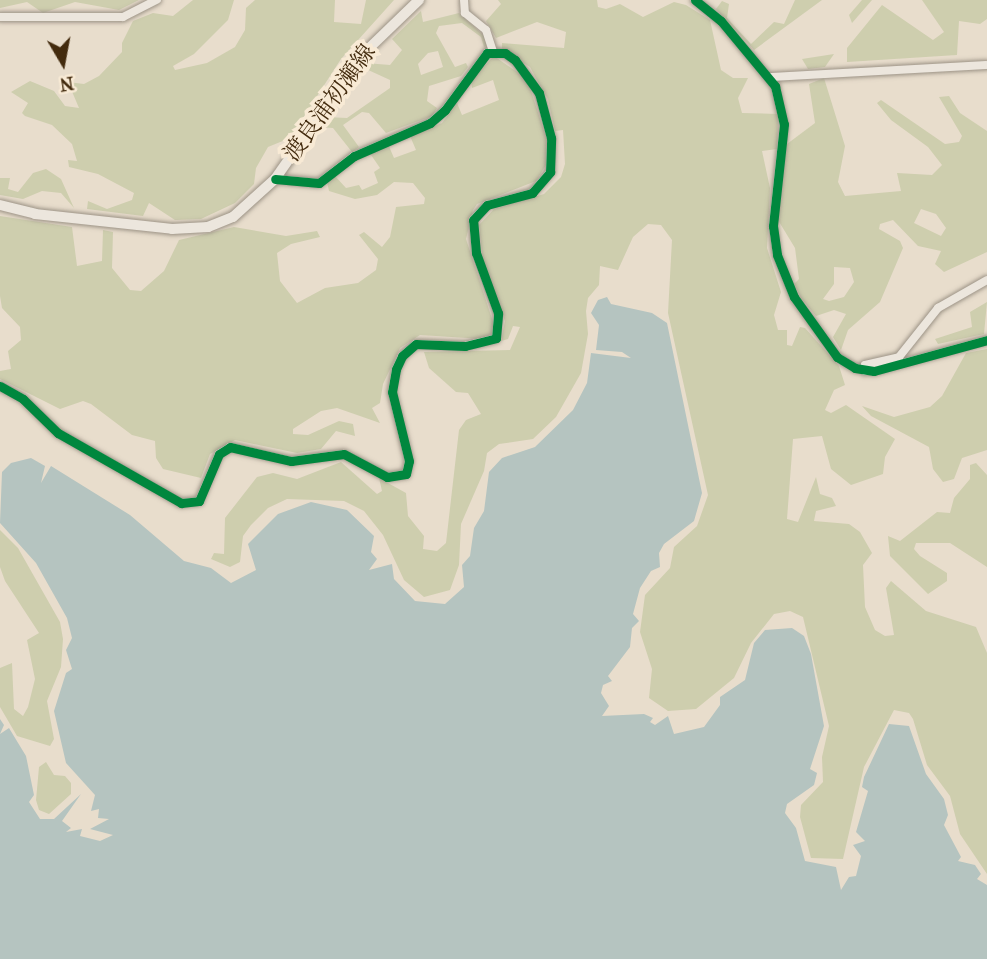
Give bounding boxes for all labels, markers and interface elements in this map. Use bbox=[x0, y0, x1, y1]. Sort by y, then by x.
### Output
north arrow bbox=[28, 28, 98, 98]
street label: 渡良浦初瀬線 bbox=[278, 39, 382, 167]
text: N bbox=[58, 72, 76, 96]

